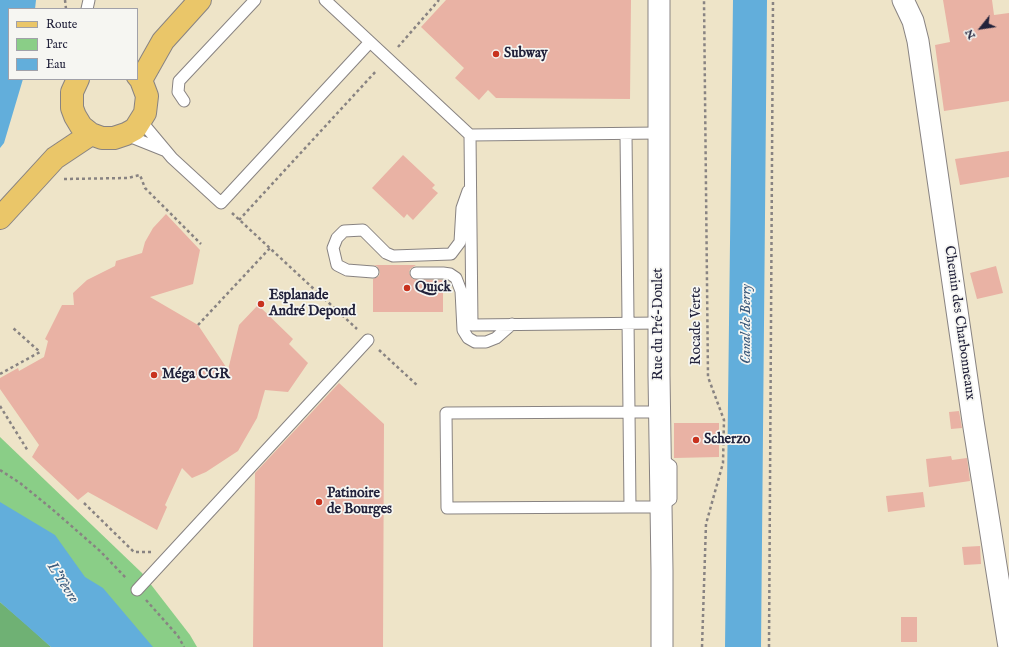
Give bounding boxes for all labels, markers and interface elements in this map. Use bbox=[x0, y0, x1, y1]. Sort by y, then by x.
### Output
legend bbox=[8, 8, 138, 80]
north arrow bbox=[961, 8, 1001, 48]
text: Route bbox=[46, 17, 77, 32]
text: N bbox=[962, 26, 979, 42]
text: Parc bbox=[46, 37, 68, 52]
place label: Subway bbox=[504, 46, 548, 62]
marker: Subway bbox=[491, 49, 501, 59]
text: Eau bbox=[46, 57, 66, 72]
street label: Chemin des Charbonneaux bbox=[940, 245, 978, 401]
street label: Rue du Pré-Doulet bbox=[651, 268, 667, 380]
place label: Quick bbox=[415, 280, 451, 296]
marker: Quick bbox=[402, 283, 412, 293]
water label: Canal de Berry bbox=[738, 284, 756, 364]
street label: Rocade Verte bbox=[689, 287, 705, 365]
place label: Esplanade André Depond bbox=[269, 288, 356, 320]
marker: Esplanade André Depond bbox=[256, 299, 266, 309]
place label: Méga CGR bbox=[162, 367, 230, 383]
marker: Méga CGR bbox=[149, 370, 159, 380]
place label: Scherzo bbox=[704, 432, 750, 448]
marker: Scherzo bbox=[691, 435, 701, 445]
place label: Patinoire de Bourges bbox=[327, 486, 392, 518]
marker: Patinoire de Bourges bbox=[314, 497, 324, 507]
water label: L'Yèvre bbox=[42, 559, 82, 607]

